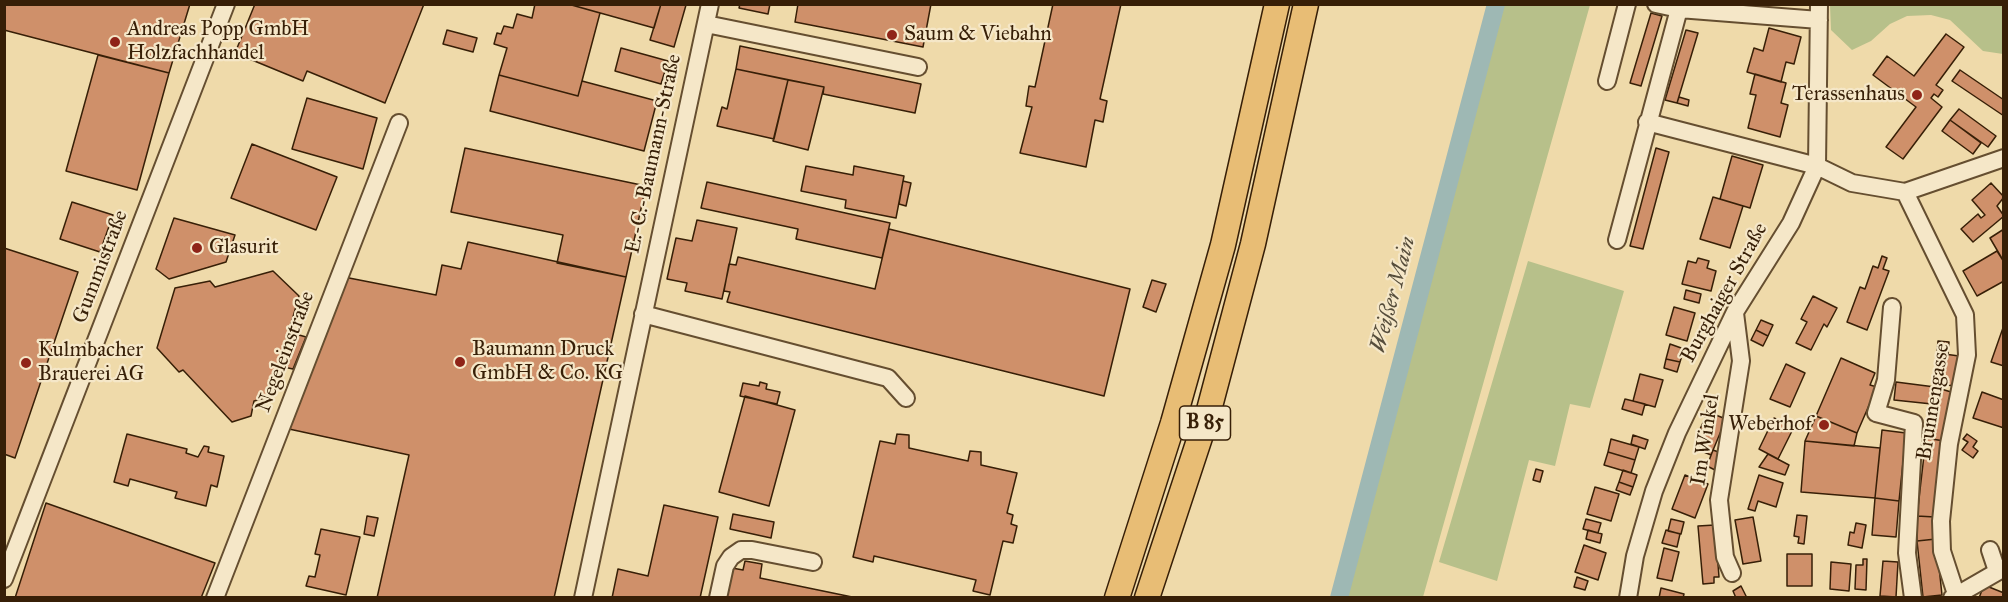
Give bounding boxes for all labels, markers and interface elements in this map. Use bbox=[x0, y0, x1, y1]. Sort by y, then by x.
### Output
place label: Andreas Popp GmbH Holzfachhandel bbox=[127, 17, 309, 67]
place label: Saum & Viebahn bbox=[904, 22, 1052, 48]
marker: Saum & Viebahn bbox=[885, 28, 899, 42]
marker: Andreas Popp GmbH Holzfachhandel bbox=[108, 35, 122, 49]
street label: E.-C.-Baumann-Straße bbox=[621, 52, 687, 256]
place label: Terassenhaus bbox=[1792, 82, 1905, 108]
marker: Terassenhaus bbox=[1910, 88, 1924, 102]
street label: Gummistraße bbox=[68, 207, 134, 327]
street label: Burghaiger Straße bbox=[1676, 219, 1774, 367]
water label: Weißer Main bbox=[1366, 234, 1422, 356]
place label: Glasurit bbox=[209, 235, 279, 261]
marker: Glasurit bbox=[190, 241, 204, 255]
street label: Negeleinstraße bbox=[251, 288, 321, 416]
place label: Baumann Druck GmbH & Co. KG bbox=[472, 337, 623, 387]
place label: Kulmbacher Brauerei AG bbox=[38, 338, 144, 388]
street label: Brunnengasse bbox=[1912, 341, 1956, 463]
marker: Baumann Druck GmbH & Co. KG bbox=[453, 355, 467, 369]
marker: Kulmbacher Brauerei AG bbox=[19, 356, 33, 370]
street label: Im Winkel bbox=[1686, 392, 1726, 488]
road number: B 85 bbox=[1180, 406, 1230, 440]
place label: Weberhof bbox=[1728, 412, 1812, 438]
marker: Weberhof bbox=[1817, 418, 1831, 432]

